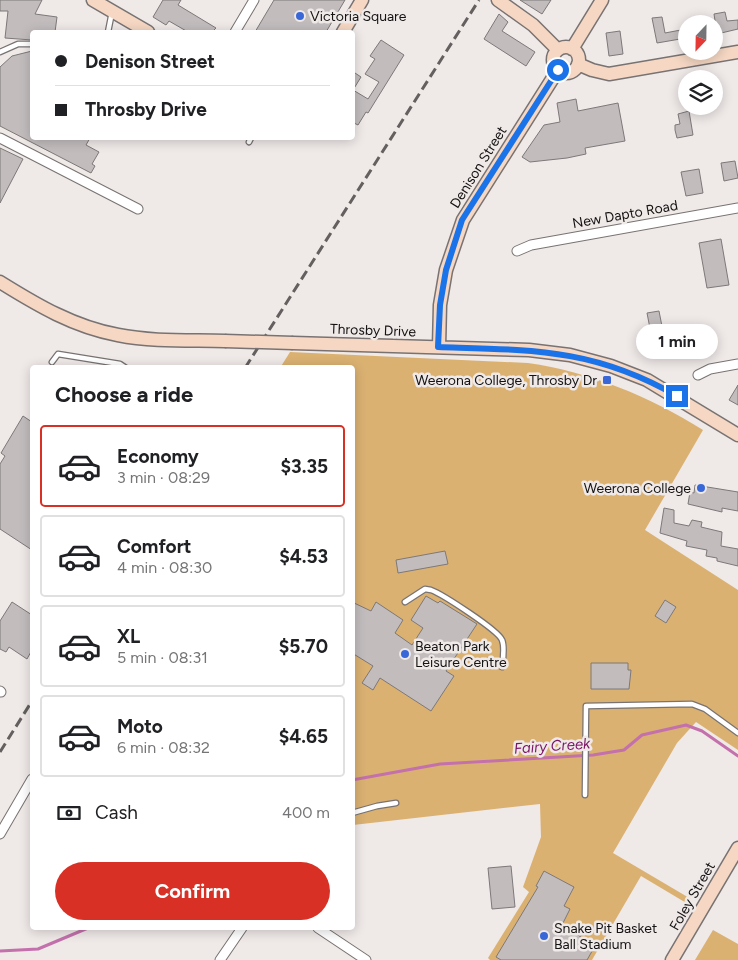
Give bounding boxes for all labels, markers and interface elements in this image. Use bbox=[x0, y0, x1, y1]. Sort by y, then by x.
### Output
place label: Victoria Square bbox=[310, 8, 407, 25]
marker: Victoria Square bbox=[294, 10, 306, 22]
north arrow bbox=[678, 15, 722, 60]
map controls bbox=[678, 15, 723, 115]
text: Denison Street bbox=[85, 50, 215, 73]
route start bbox=[547, 59, 569, 81]
button: layers bbox=[678, 70, 723, 115]
text: Throsby Drive bbox=[85, 98, 207, 121]
street label: Denison Street bbox=[446, 123, 510, 211]
street label: New Dapto Road bbox=[571, 197, 679, 232]
street label: Throsby Drive bbox=[330, 321, 417, 341]
callout: 1 min bbox=[636, 324, 718, 358]
text: 1 min bbox=[658, 332, 696, 351]
place label: Weerona College, Throsby Dr bbox=[415, 372, 597, 389]
marker: Weerona College, Throsby Dr bbox=[601, 374, 613, 386]
text: Choose a ride bbox=[55, 381, 193, 408]
route end bbox=[666, 385, 688, 407]
icon: car bbox=[57, 444, 102, 489]
text: Economy bbox=[117, 445, 199, 468]
text: $3.35 bbox=[281, 455, 328, 478]
text: 3 min · 08:29 bbox=[117, 468, 210, 487]
place label: Weerona College bbox=[584, 480, 691, 497]
marker: Weerona College bbox=[695, 482, 707, 494]
icon: car bbox=[57, 534, 102, 579]
text: Comfort bbox=[117, 535, 192, 558]
text: $4.53 bbox=[279, 545, 328, 568]
text: 4 min · 08:30 bbox=[117, 558, 212, 577]
icon: car bbox=[57, 624, 102, 669]
text: XL bbox=[117, 625, 140, 648]
text: $5.70 bbox=[279, 635, 328, 658]
place label: Beaton Park Leisure Centre bbox=[415, 638, 507, 671]
text: 5 min · 08:31 bbox=[117, 648, 208, 667]
marker: Beaton Park Leisure Centre bbox=[399, 648, 411, 660]
icon: car bbox=[57, 714, 102, 759]
text: Moto bbox=[117, 715, 163, 738]
text: $4.65 bbox=[279, 725, 328, 748]
water label: Fairy Creek bbox=[513, 734, 592, 758]
text: 6 min · 08:32 bbox=[117, 738, 210, 757]
icon: cash bbox=[55, 799, 83, 827]
text: Cash bbox=[95, 801, 138, 824]
text: 400 m bbox=[282, 803, 330, 822]
street label: Foley Street bbox=[666, 859, 719, 933]
button: Confirm bbox=[55, 862, 330, 920]
place label: Snake Pit Basket Ball Stadium bbox=[554, 920, 657, 953]
marker: Snake Pit Basket Ball Stadium bbox=[538, 930, 550, 942]

